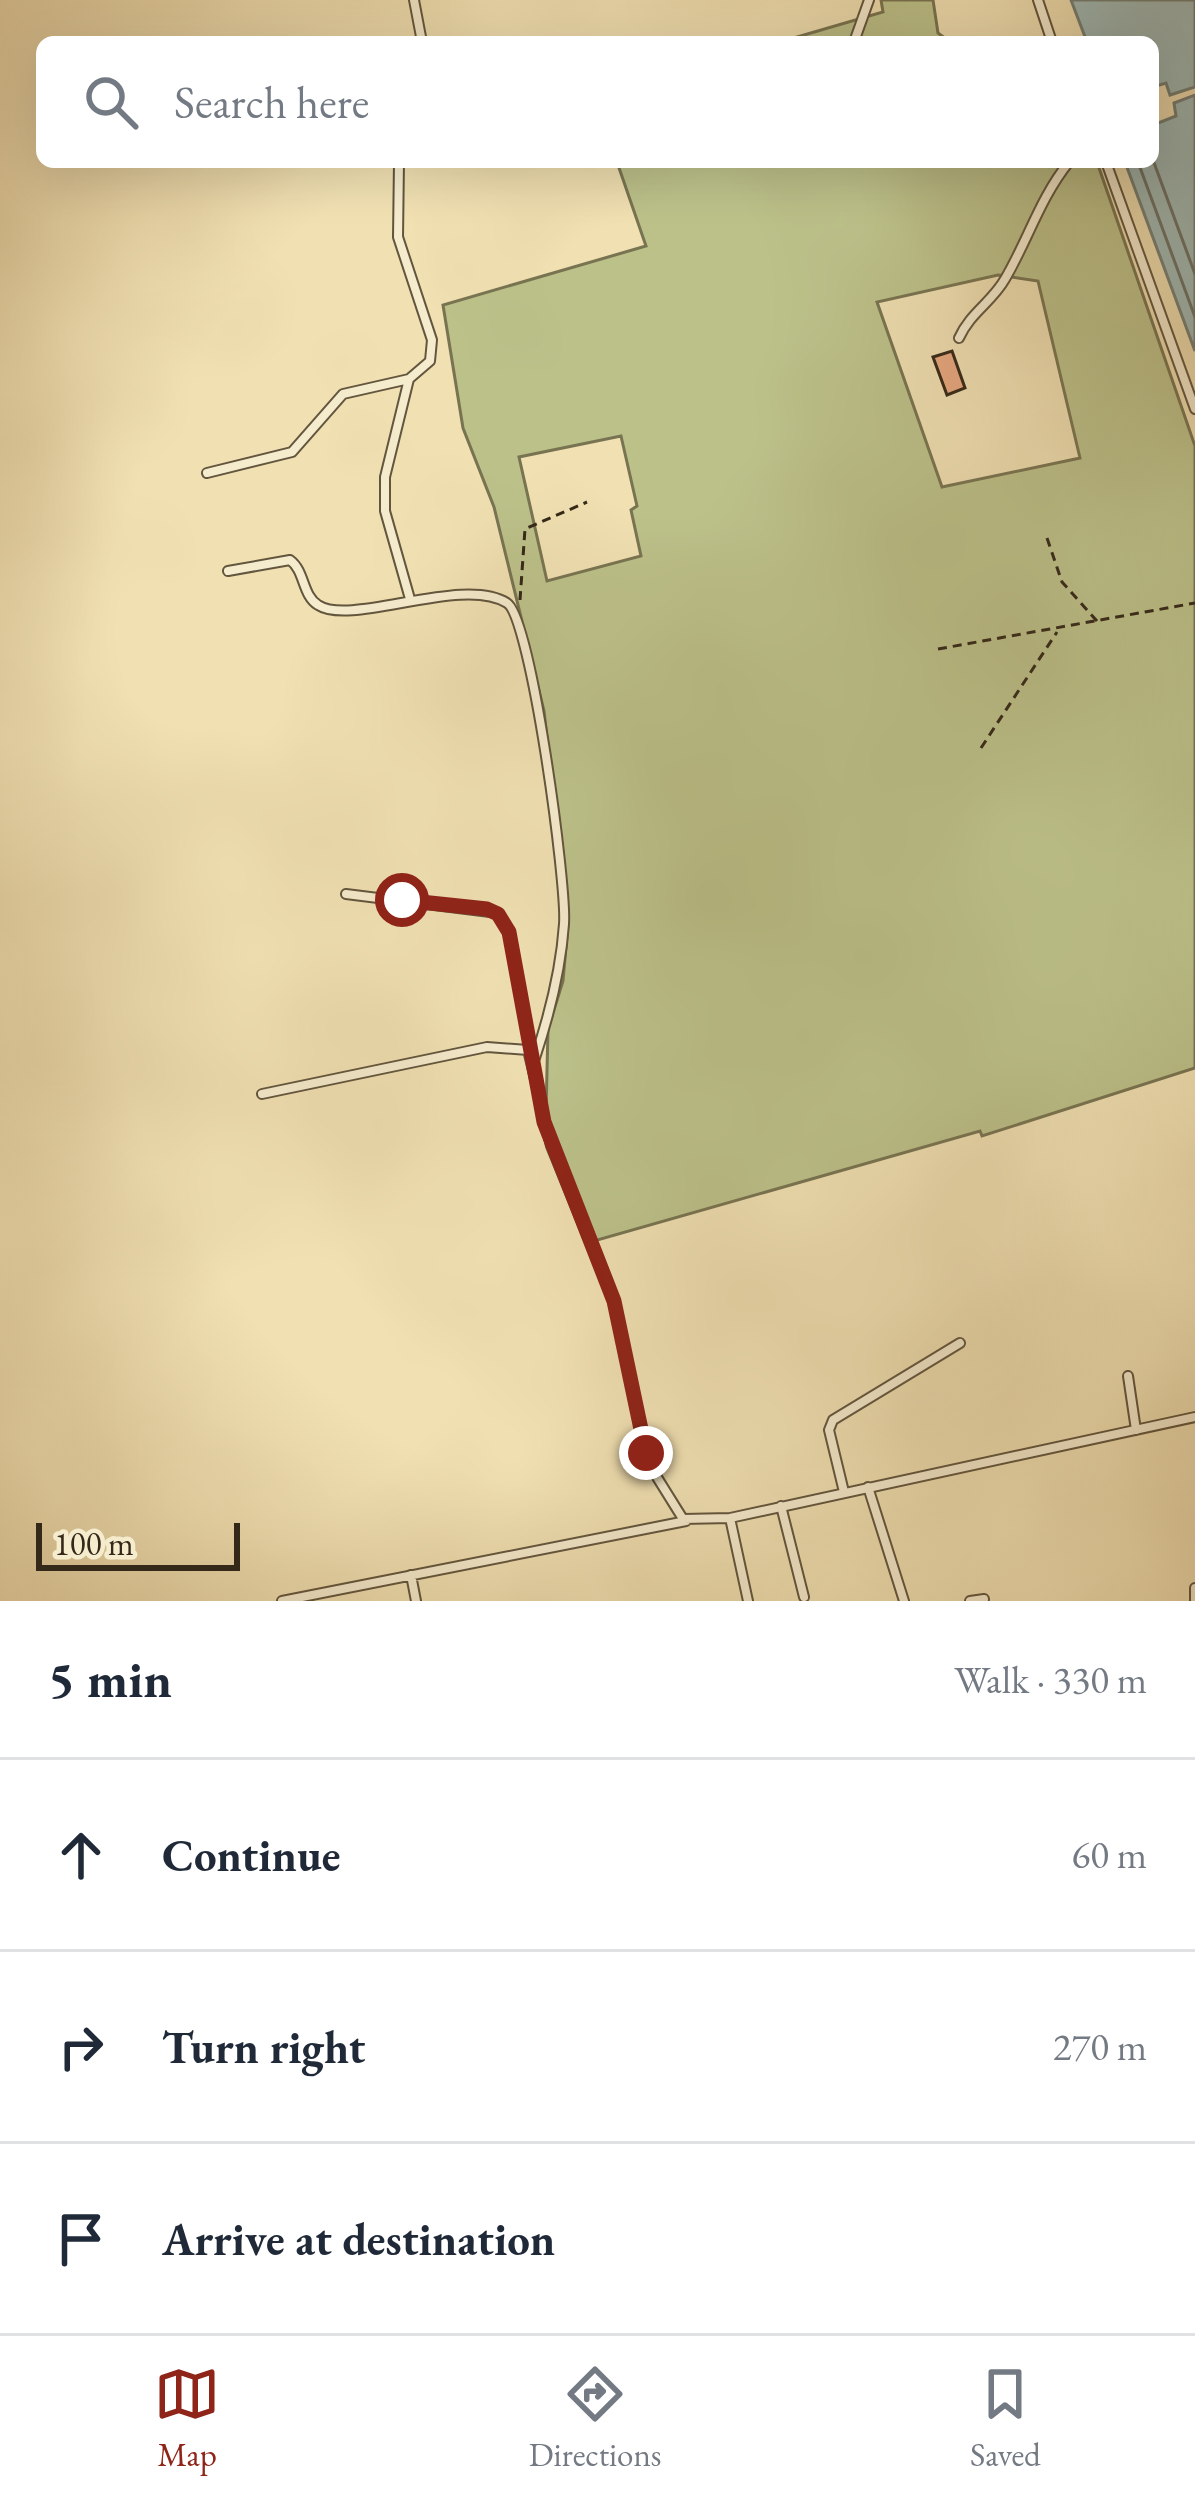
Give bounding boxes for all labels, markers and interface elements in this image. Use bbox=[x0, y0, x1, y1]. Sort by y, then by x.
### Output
search box bbox=[36, 36, 1159, 168]
icon: search bbox=[78, 69, 144, 135]
text: Search here bbox=[174, 73, 369, 131]
route start bbox=[375, 873, 429, 927]
route end bbox=[619, 1426, 673, 1480]
scale bar bbox=[36, 1517, 240, 1570]
text: 100 m bbox=[54, 1522, 134, 1565]
text: 5 min bbox=[48, 1646, 172, 1712]
text: Walk · 330 m bbox=[954, 1654, 1147, 1705]
icon: ahead bbox=[48, 1822, 114, 1888]
text: Continue bbox=[162, 1826, 340, 1884]
text: 60 m bbox=[1071, 1829, 1147, 1880]
icon: right bbox=[48, 2014, 114, 2080]
text: Turn right bbox=[162, 2018, 365, 2076]
text: 270 m bbox=[1053, 2021, 1147, 2072]
icon: arrive bbox=[48, 2206, 114, 2272]
text: Arrive at destination bbox=[162, 2210, 555, 2268]
tab: Map bbox=[154, 2361, 220, 2476]
tab: Directions bbox=[529, 2361, 662, 2476]
tab: Saved bbox=[970, 2361, 1041, 2476]

